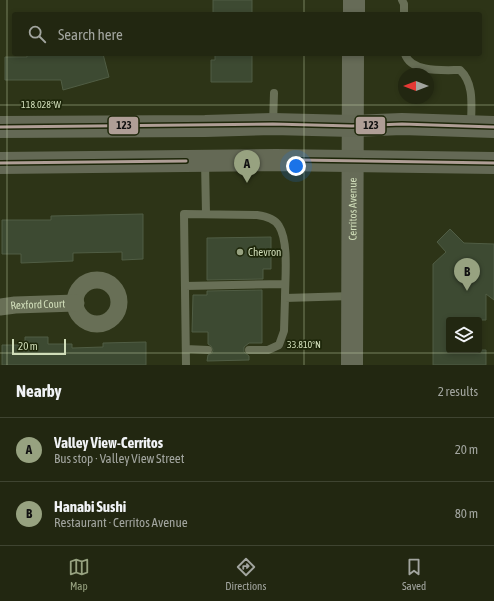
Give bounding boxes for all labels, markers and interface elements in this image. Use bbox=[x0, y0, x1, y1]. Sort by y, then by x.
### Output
search box bbox=[12, 12, 482, 56]
icon: search bbox=[26, 23, 48, 45]
text: Search here bbox=[58, 26, 123, 43]
north arrow bbox=[398, 68, 434, 104]
text: 118.028°W bbox=[21, 99, 62, 110]
line badge: 123 bbox=[108, 116, 139, 135]
line badge: 123 bbox=[355, 116, 386, 135]
text: 123 bbox=[116, 119, 132, 131]
text: 123 bbox=[363, 119, 379, 131]
pin: A bbox=[234, 150, 260, 183]
your location bbox=[286, 156, 306, 176]
street label: Cerritos Avenue bbox=[346, 177, 359, 241]
place label: Chevron bbox=[248, 246, 281, 258]
marker: Chevron bbox=[235, 247, 245, 257]
pin: B bbox=[454, 258, 480, 291]
street label: Rexford Court bbox=[10, 297, 65, 312]
map controls bbox=[446, 317, 482, 353]
button: layers bbox=[446, 317, 482, 353]
scale bar bbox=[12, 337, 66, 356]
text: 33.810°N bbox=[287, 339, 321, 350]
text: 20 m bbox=[18, 340, 38, 352]
text: Nearby bbox=[16, 381, 62, 401]
text: 2 results bbox=[438, 384, 478, 399]
text: Valley View-Cerritos bbox=[54, 434, 163, 451]
text: A bbox=[26, 442, 32, 457]
text: 20 m bbox=[455, 442, 478, 457]
text: Bus stop · Valley View Street bbox=[54, 451, 185, 466]
text: Hanabi Sushi bbox=[54, 498, 126, 515]
text: B bbox=[26, 506, 32, 521]
text: 80 m bbox=[455, 506, 478, 521]
text: Restaurant · Cerritos Avenue bbox=[54, 515, 188, 530]
tab: Map bbox=[68, 556, 90, 592]
tab: Directions bbox=[225, 556, 266, 592]
tab: Saved bbox=[402, 556, 426, 592]

